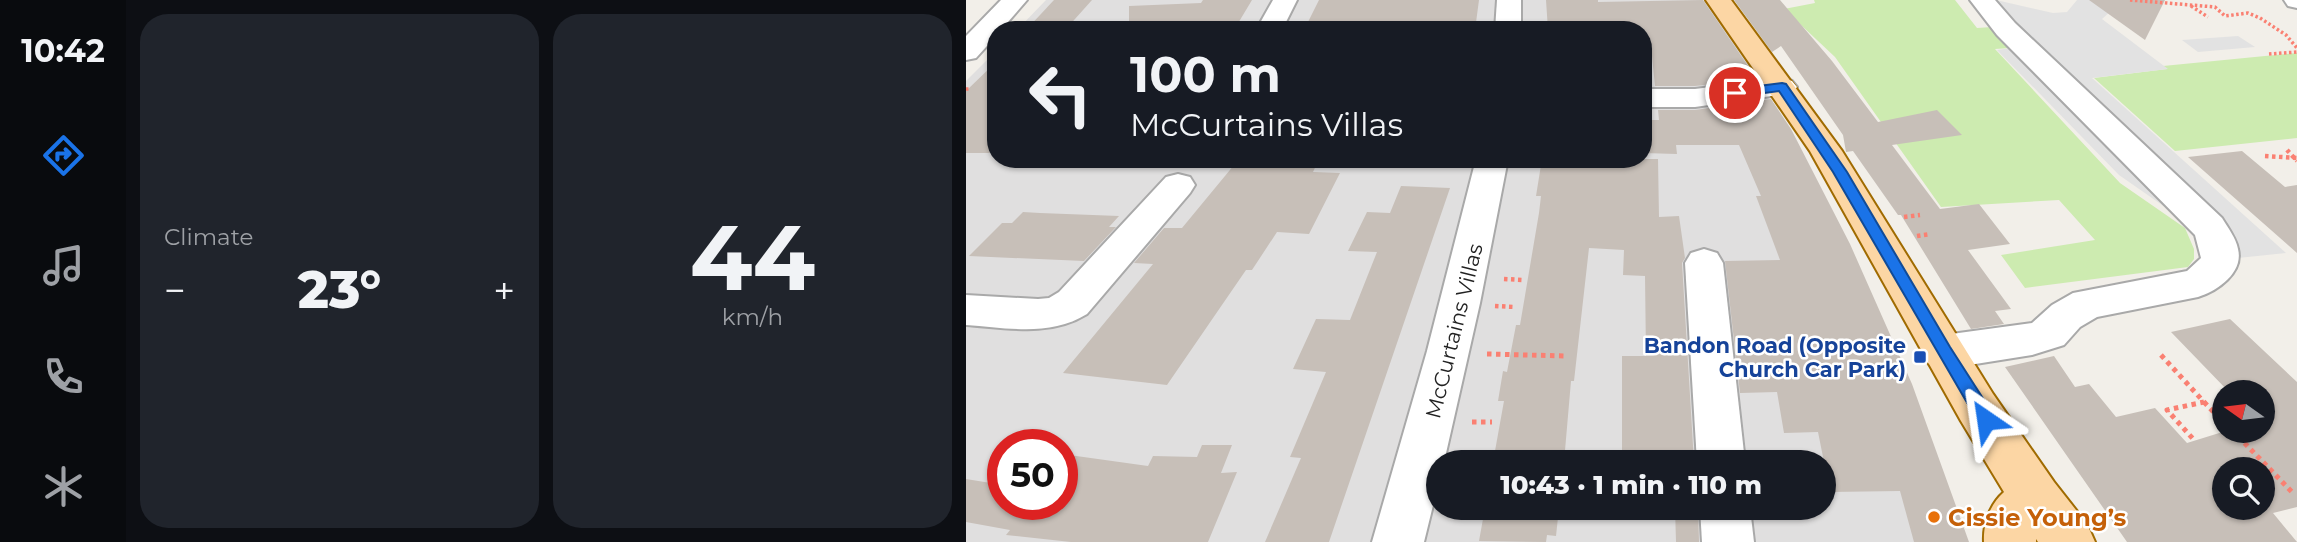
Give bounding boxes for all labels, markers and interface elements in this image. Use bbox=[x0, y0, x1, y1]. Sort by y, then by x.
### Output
text: 10:42 bbox=[21, 31, 105, 70]
text: 100 m bbox=[1130, 45, 1281, 104]
icon: left bbox=[1015, 49, 1106, 140]
pin bbox=[1705, 63, 1765, 123]
icon: arrive bbox=[1716, 74, 1754, 112]
text: McCurtains Villas bbox=[1130, 105, 1403, 144]
icon: directions bbox=[39, 131, 88, 180]
text: 44 bbox=[690, 202, 815, 313]
text: Climate bbox=[164, 223, 253, 251]
icon: music bbox=[39, 241, 88, 290]
street label: McCurtains Villas bbox=[1420, 241, 1488, 421]
text: 23° bbox=[298, 258, 381, 321]
text: − bbox=[164, 267, 186, 314]
text: + bbox=[493, 267, 515, 314]
text: km/h bbox=[722, 303, 783, 331]
place label: Bandon Road (Opposite Church Car Park) bbox=[1644, 333, 1906, 382]
marker: Bandon Road (Opposite Church Car Park) bbox=[1912, 349, 1928, 365]
icon: phone bbox=[39, 352, 88, 401]
north arrow bbox=[2212, 380, 2275, 443]
map controls bbox=[2212, 380, 2275, 520]
position arrow bbox=[1949, 383, 2023, 457]
speed limit sign: 50 bbox=[987, 429, 1078, 520]
button: search bbox=[2212, 457, 2275, 520]
icon: climate bbox=[39, 462, 88, 511]
text: 10:43 · 1 min · 110 m bbox=[1500, 469, 1762, 501]
place label: Cissie Young’s bbox=[1948, 503, 2127, 532]
marker: Cissie Young’s bbox=[1926, 509, 1942, 525]

